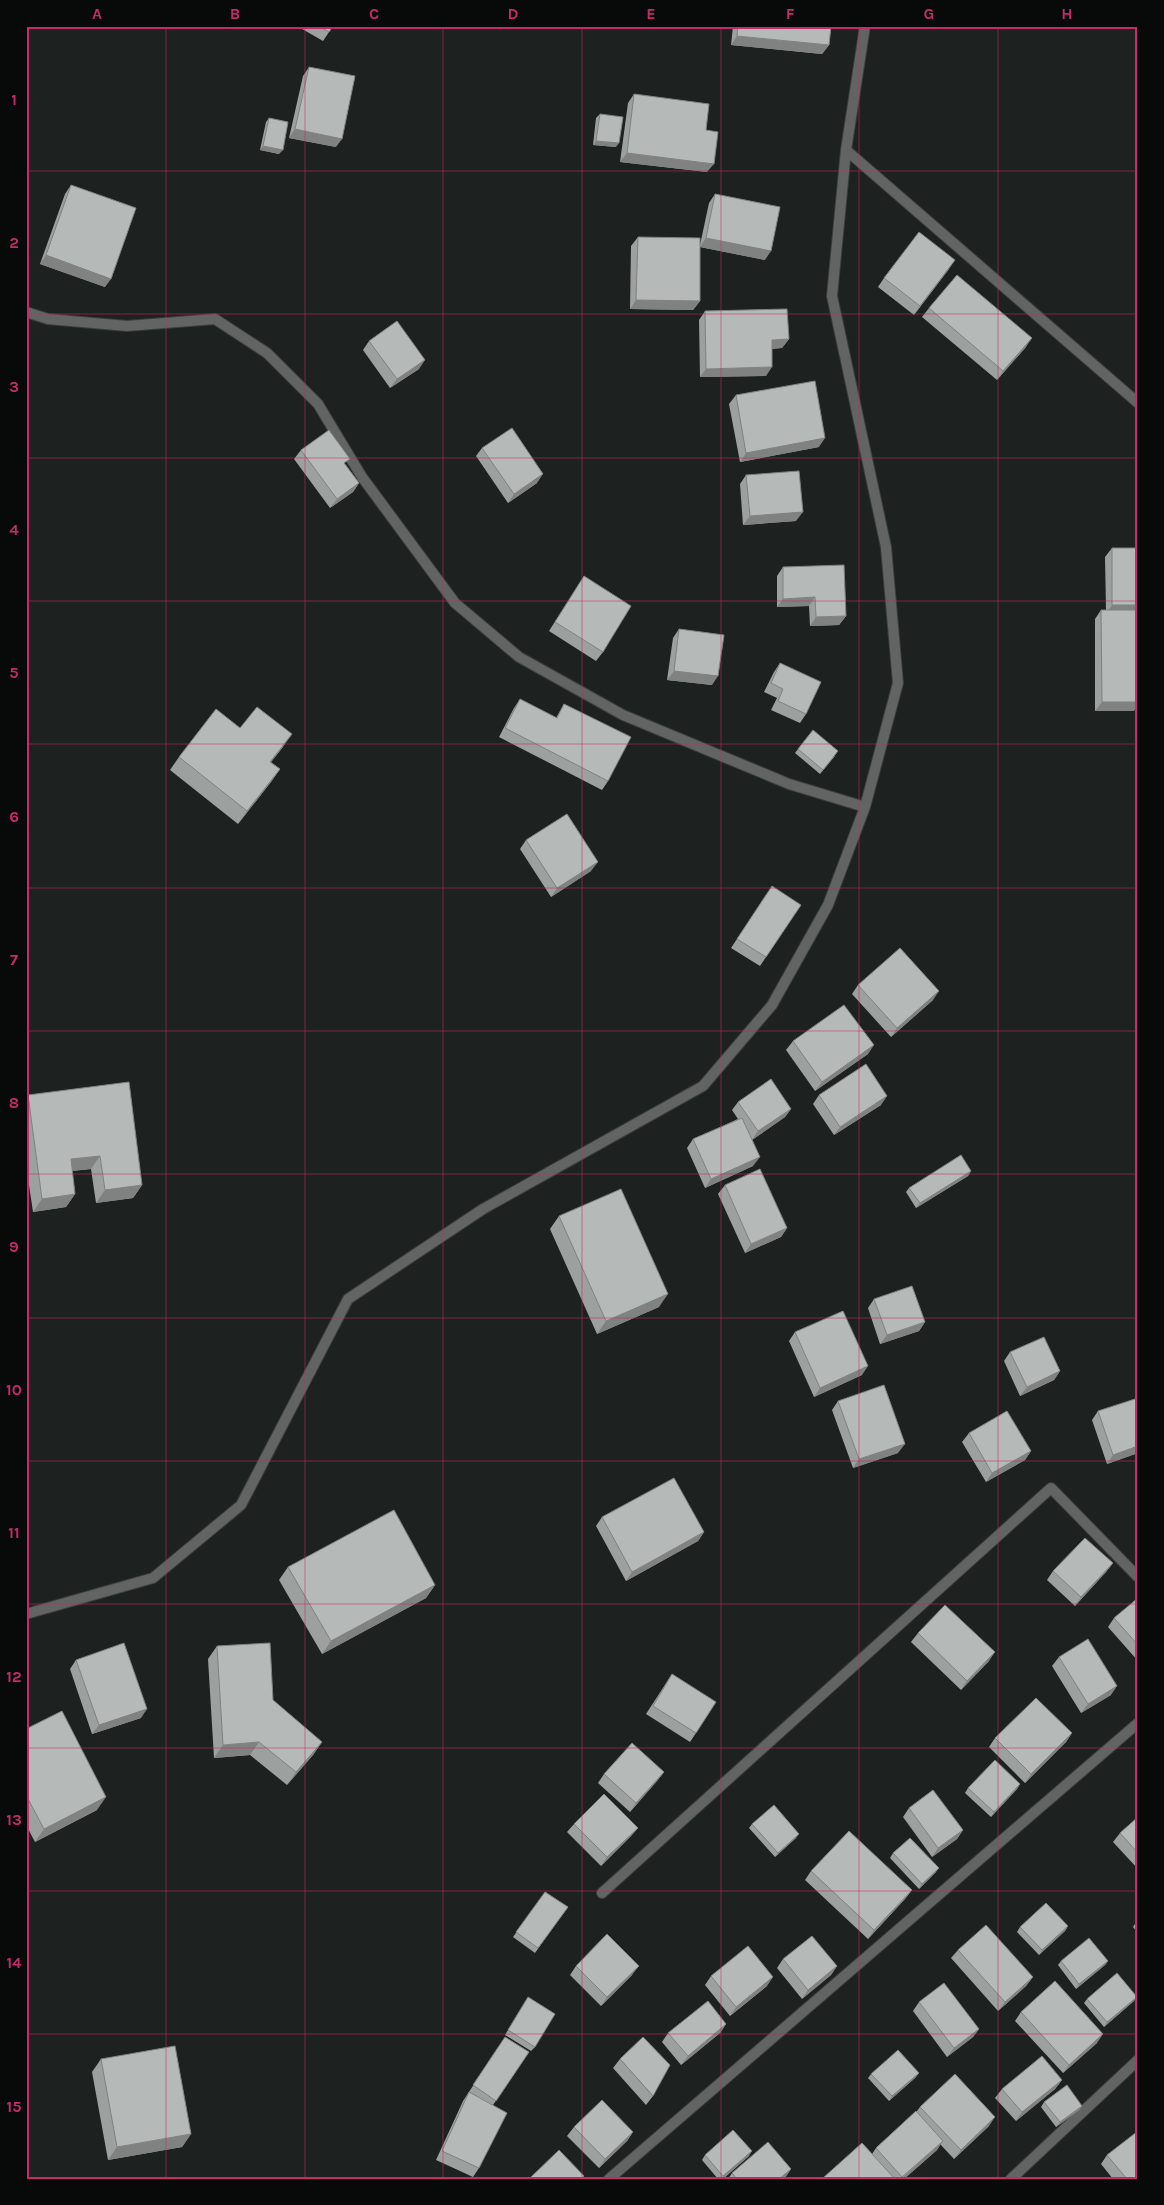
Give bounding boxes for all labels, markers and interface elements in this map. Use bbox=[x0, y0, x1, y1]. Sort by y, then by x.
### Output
text: A bbox=[92, 4, 102, 23]
text: B bbox=[230, 4, 240, 23]
text: C bbox=[369, 4, 379, 23]
text: D bbox=[508, 4, 519, 23]
text: E bbox=[646, 4, 656, 23]
text: F bbox=[786, 4, 795, 23]
text: G bbox=[924, 4, 934, 23]
text: H bbox=[1061, 4, 1073, 23]
text: 1 bbox=[11, 90, 17, 109]
text: 2 bbox=[9, 233, 19, 252]
text: 3 bbox=[9, 377, 19, 396]
text: 4 bbox=[9, 520, 19, 539]
text: 5 bbox=[9, 663, 19, 682]
text: 6 bbox=[9, 807, 19, 826]
text: 7 bbox=[10, 950, 18, 969]
text: 8 bbox=[9, 1093, 19, 1112]
text: 9 bbox=[9, 1237, 19, 1256]
text: 10 bbox=[6, 1380, 22, 1399]
text: 11 bbox=[8, 1523, 20, 1542]
text: 12 bbox=[6, 1667, 22, 1686]
text: 13 bbox=[6, 1810, 22, 1829]
text: 14 bbox=[6, 1953, 22, 1972]
text: 15 bbox=[6, 2097, 22, 2116]

